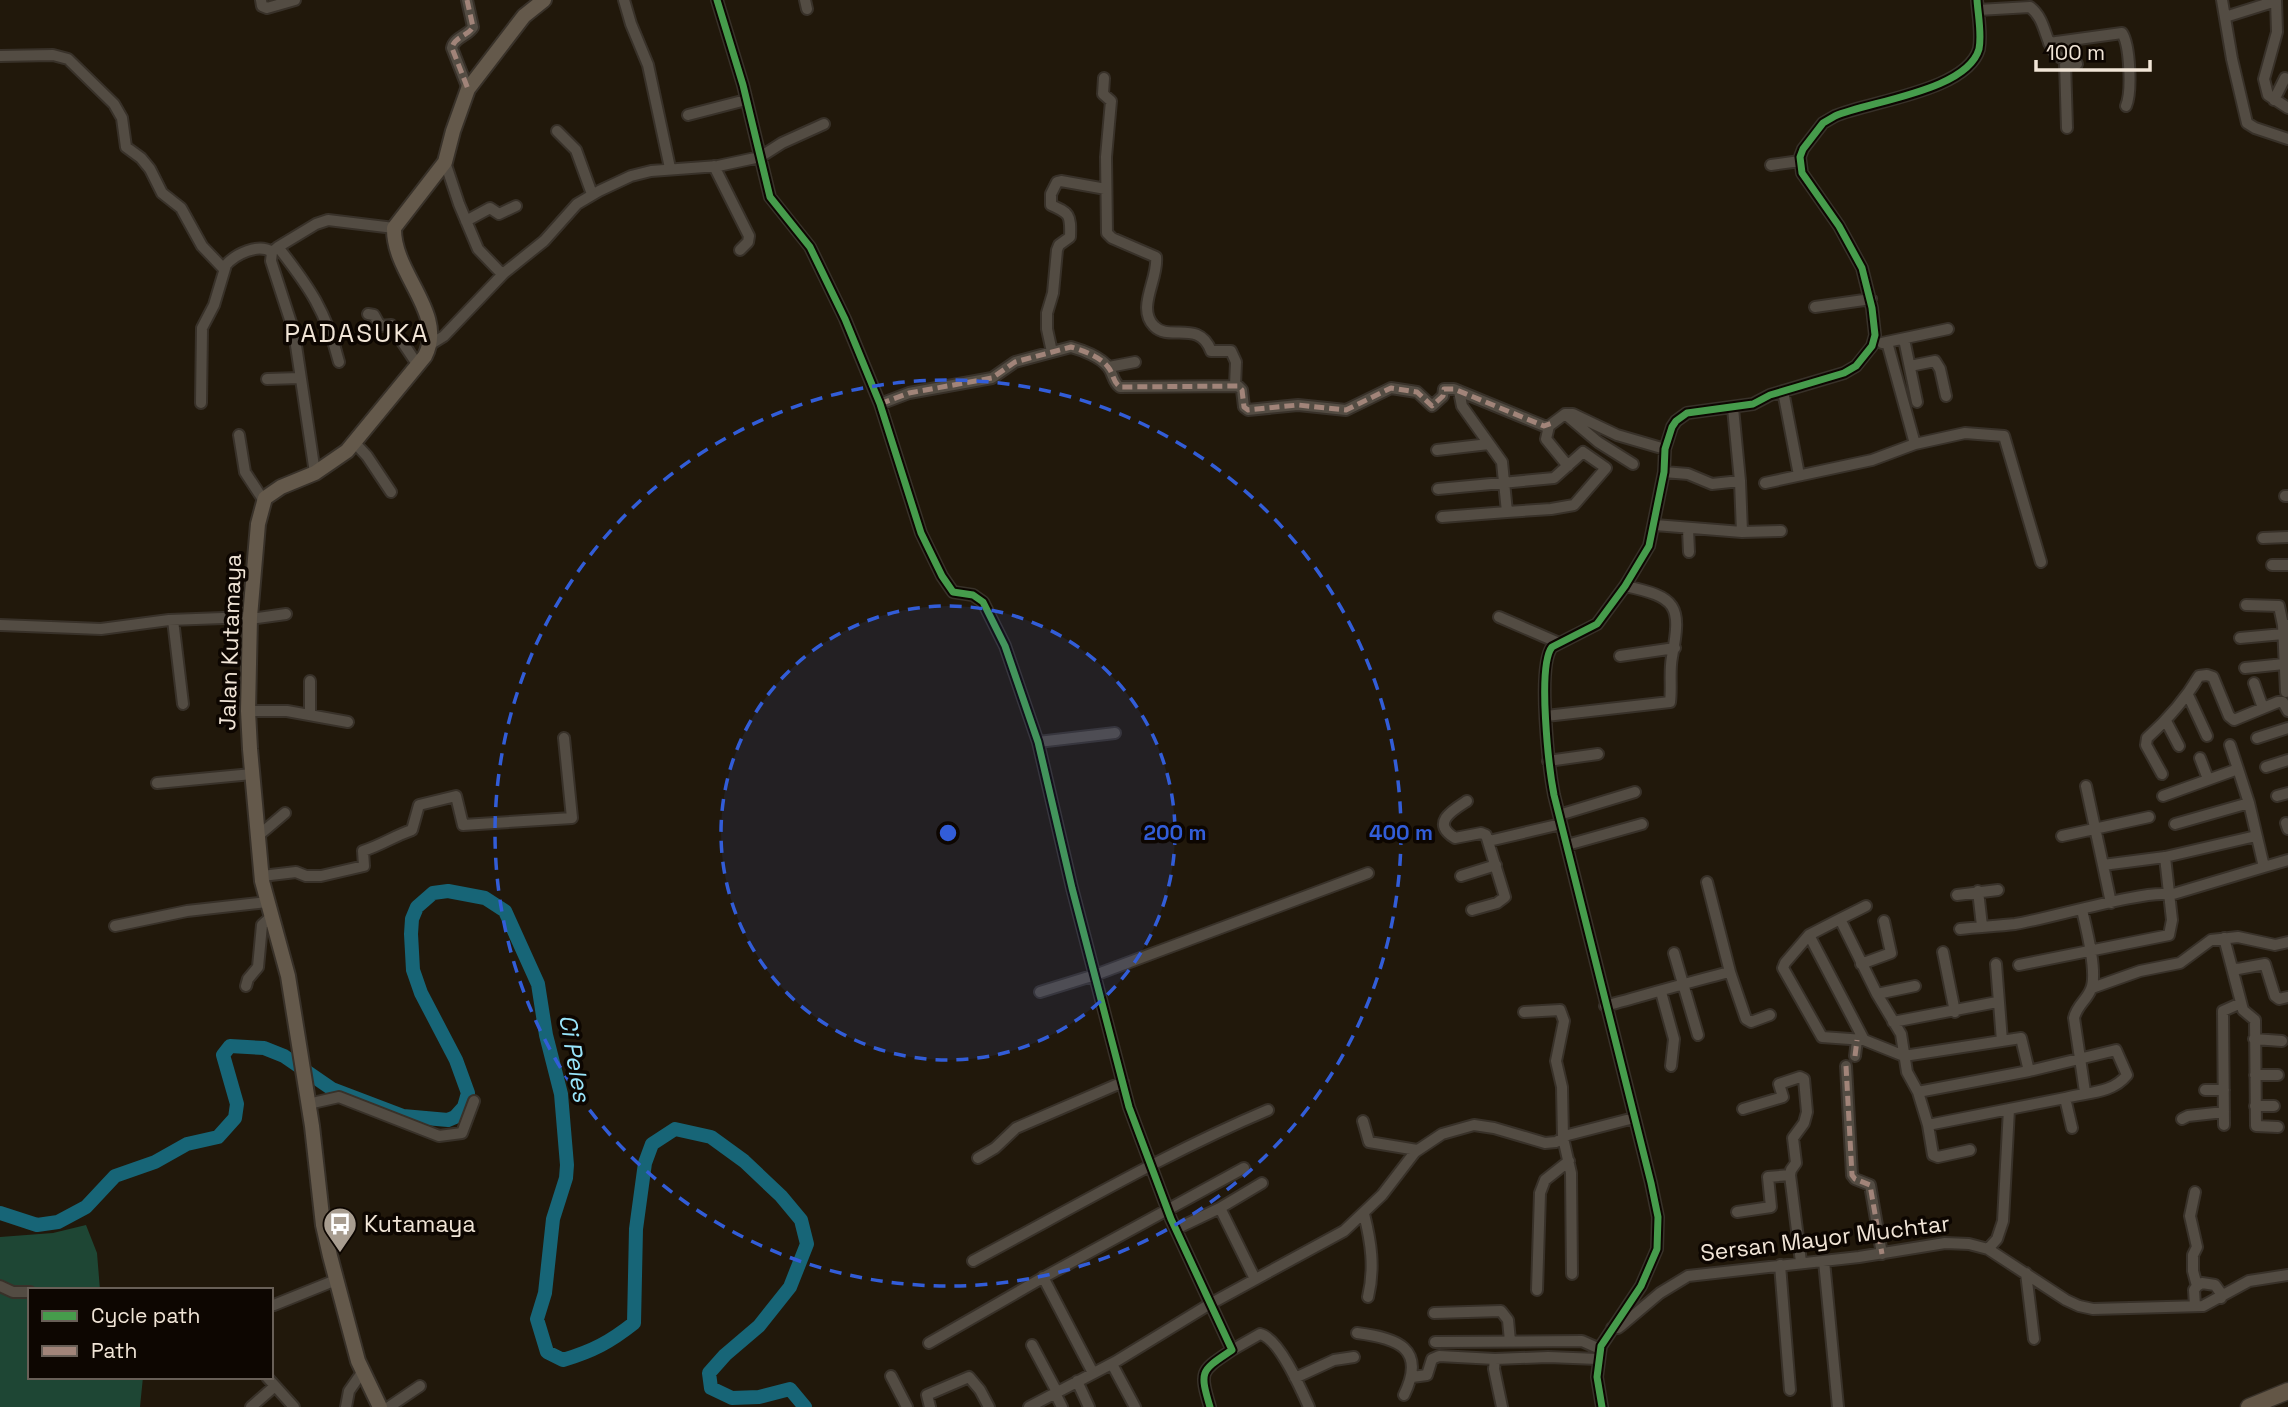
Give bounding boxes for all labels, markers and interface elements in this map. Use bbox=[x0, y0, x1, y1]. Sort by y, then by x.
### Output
scale bar bbox=[2036, 28, 2150, 72]
text: 100 m bbox=[2046, 39, 2105, 66]
district label: PADASUKA bbox=[284, 316, 430, 350]
street label: Jalan Kutamaya bbox=[212, 553, 248, 731]
text: 200 m bbox=[1144, 819, 1206, 846]
text: 400 m bbox=[1369, 819, 1433, 846]
centre of rings bbox=[936, 821, 960, 845]
water label: Ci Peles bbox=[552, 1012, 598, 1106]
bus stop icon: Kutamaya bbox=[321, 1205, 359, 1254]
street label: Sersan Mayor Muchtar bbox=[1699, 1208, 1951, 1268]
place label: Kutamaya bbox=[364, 1209, 476, 1239]
legend bbox=[28, 1288, 273, 1379]
text: Cycle path bbox=[91, 1302, 200, 1329]
text: Path bbox=[91, 1337, 137, 1364]

